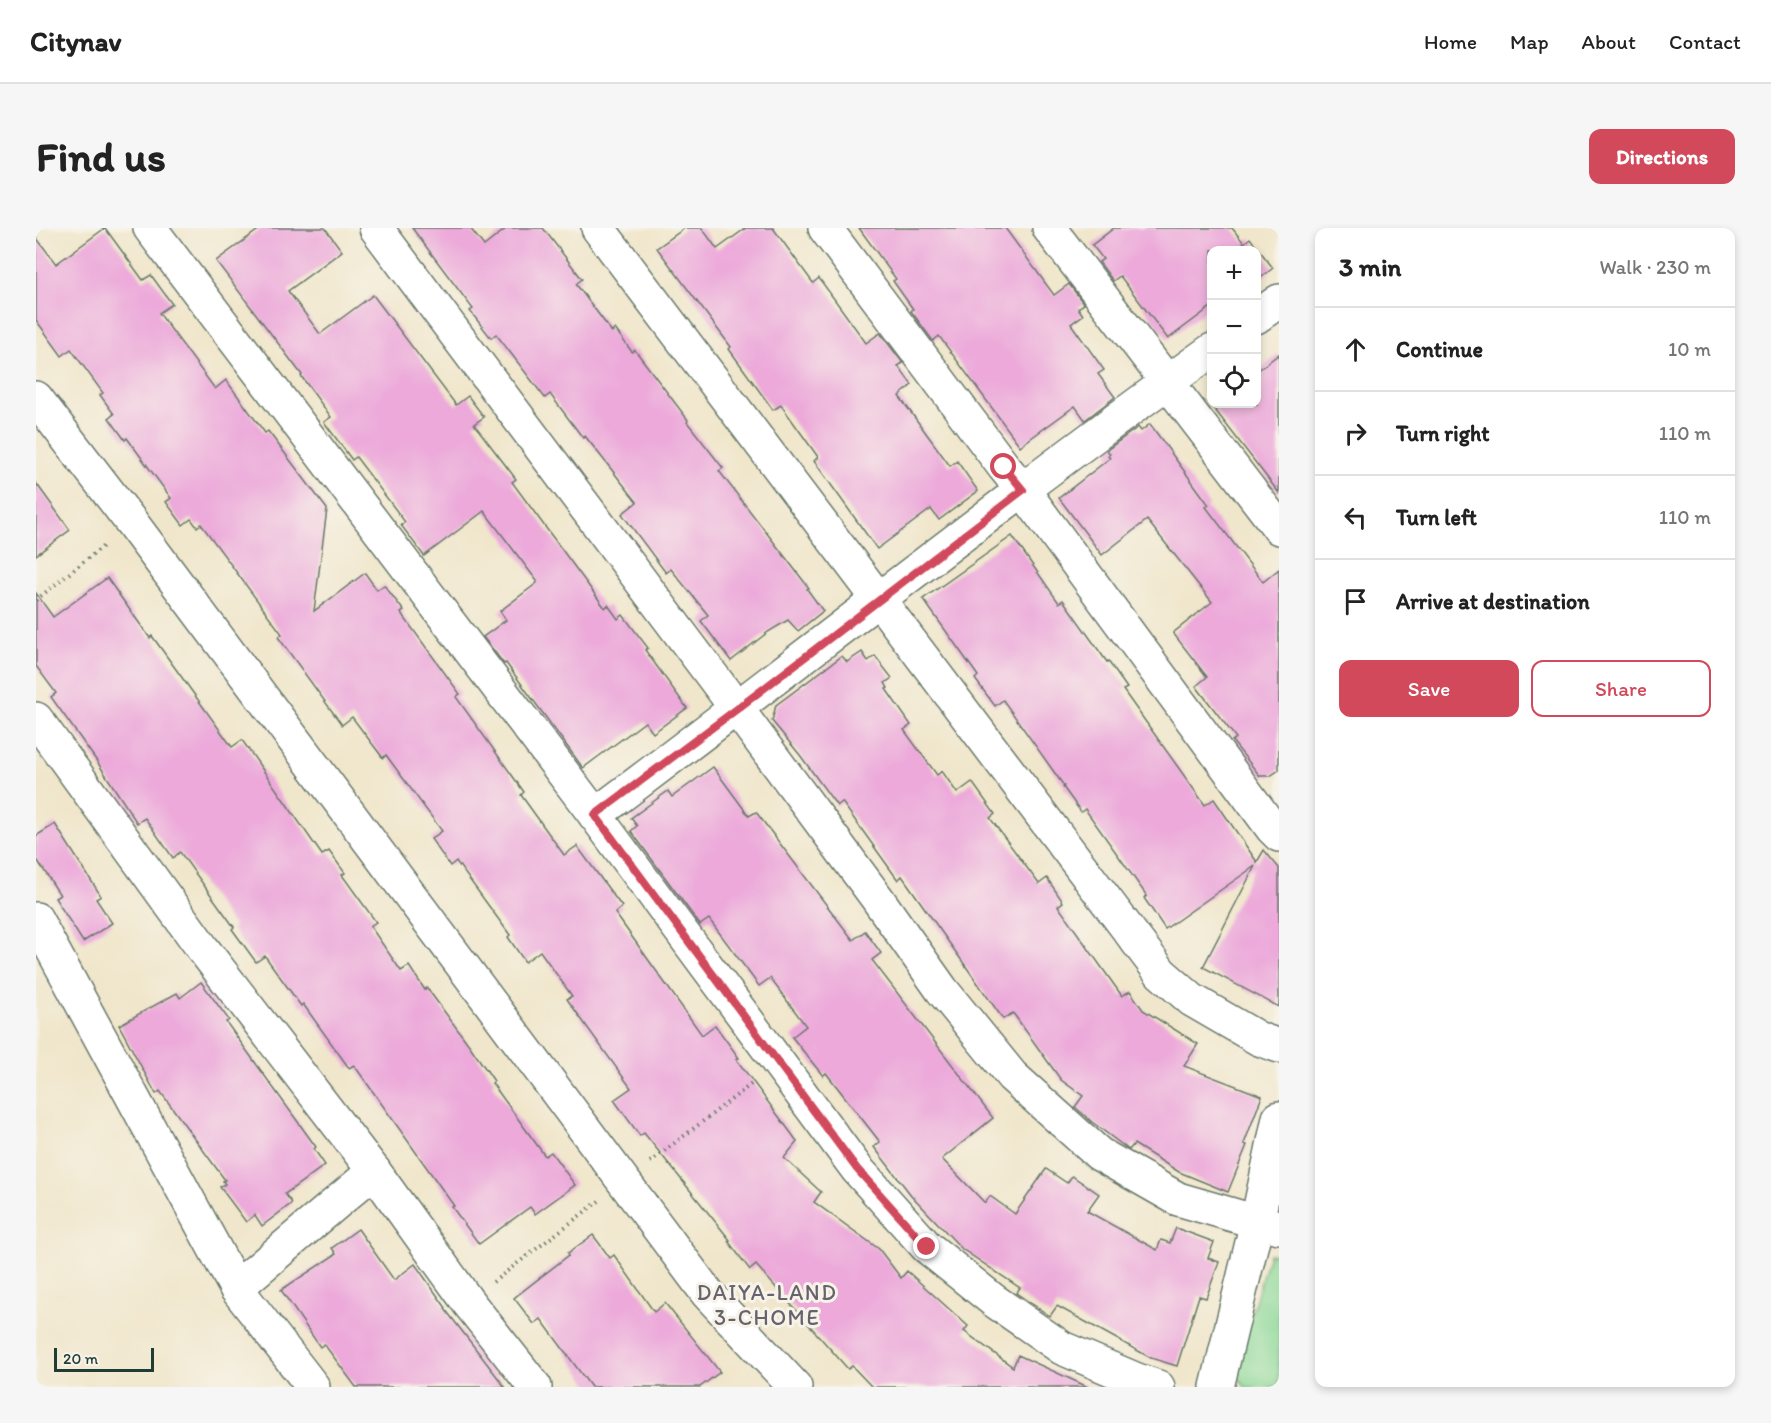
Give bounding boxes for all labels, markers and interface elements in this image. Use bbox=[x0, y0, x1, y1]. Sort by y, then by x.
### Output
text: Citynav bbox=[30, 24, 121, 58]
text: Home bbox=[1424, 29, 1477, 54]
text: Map bbox=[1510, 29, 1549, 54]
text: About bbox=[1582, 29, 1636, 54]
text: Contact bbox=[1669, 29, 1741, 54]
button: Directions bbox=[1589, 129, 1735, 184]
text: Find us bbox=[36, 131, 166, 182]
map controls bbox=[1207, 246, 1261, 408]
button: + bbox=[1207, 246, 1261, 300]
text: 3 min bbox=[1339, 251, 1401, 283]
text: Walk · 230 m bbox=[1599, 255, 1711, 279]
button: − bbox=[1207, 300, 1261, 354]
icon: ahead bbox=[1339, 333, 1372, 366]
text: Continue bbox=[1396, 336, 1483, 363]
text: 10 m bbox=[1668, 337, 1711, 361]
button: locate bbox=[1207, 354, 1261, 408]
icon: right bbox=[1339, 417, 1372, 450]
text: Turn right bbox=[1396, 420, 1490, 447]
text: 110 m bbox=[1659, 421, 1711, 445]
route start bbox=[990, 453, 1016, 479]
icon: left bbox=[1339, 501, 1372, 534]
text: Turn left bbox=[1396, 504, 1477, 531]
text: 110 m bbox=[1659, 505, 1711, 529]
icon: arrive bbox=[1339, 585, 1372, 618]
text: Arrive at destination bbox=[1396, 588, 1590, 615]
button: Save bbox=[1339, 660, 1519, 717]
button: Share bbox=[1531, 660, 1711, 717]
route end bbox=[913, 1233, 939, 1259]
district label: DAIYA-LAND 3-CHOME bbox=[697, 1279, 837, 1331]
scale bar bbox=[54, 1345, 154, 1372]
text: 20 m bbox=[63, 1349, 98, 1368]

